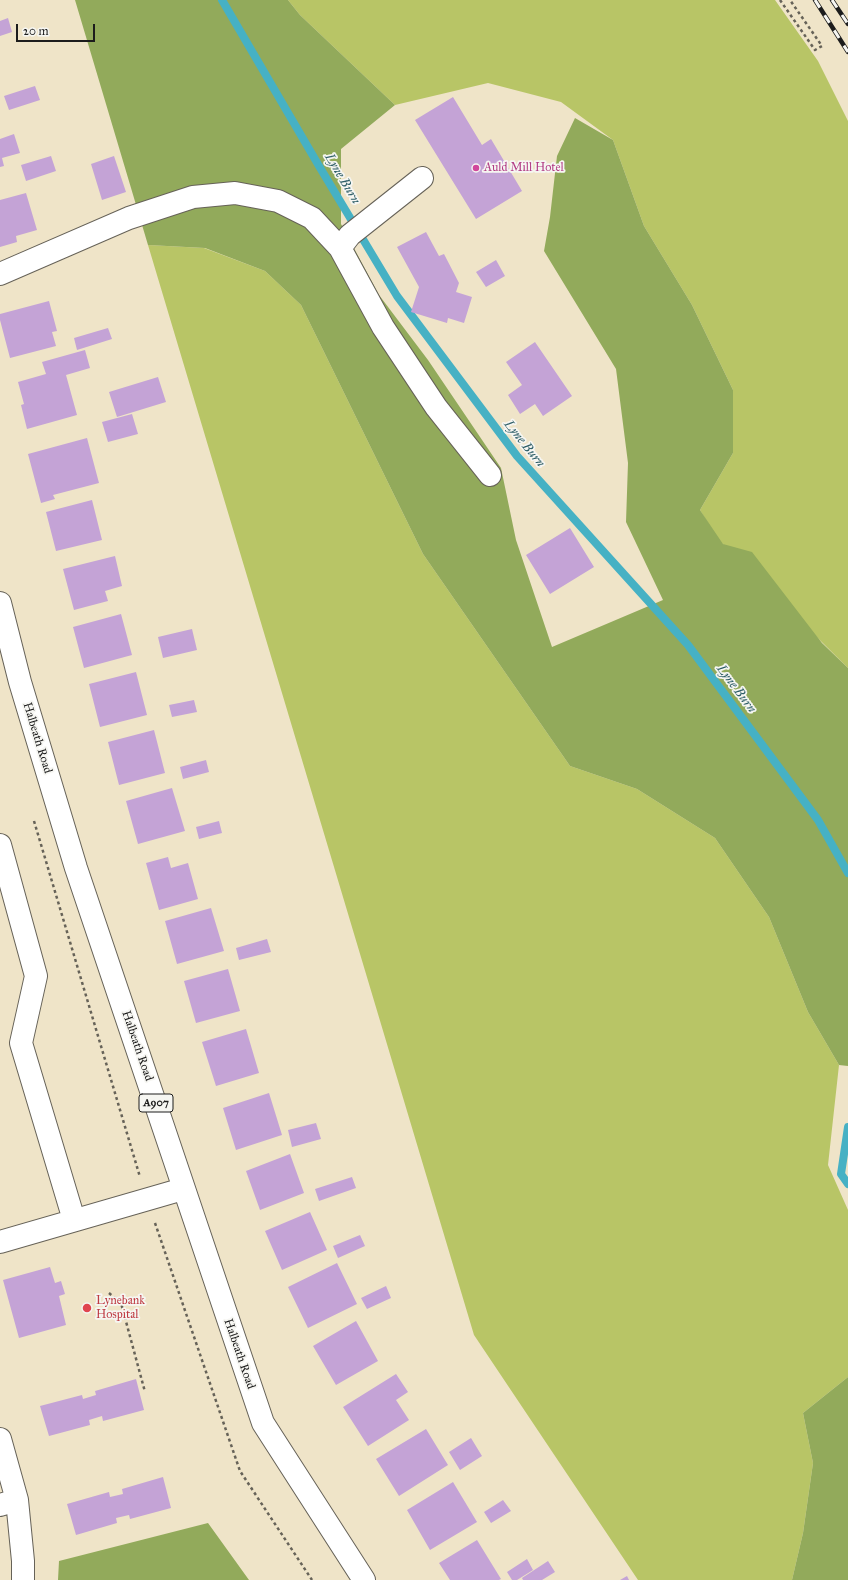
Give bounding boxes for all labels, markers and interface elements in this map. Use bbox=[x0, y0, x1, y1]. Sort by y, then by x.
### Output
scale bar bbox=[18, 16, 97, 42]
text: 20 m bbox=[23, 24, 49, 38]
water label: Lyne Burn bbox=[321, 151, 363, 207]
place label: Auld Mill Hotel bbox=[484, 161, 564, 175]
marker: Auld Mill Hotel bbox=[471, 163, 481, 173]
water label: Lyne Burn bbox=[500, 417, 548, 471]
water label: Lyne Burn bbox=[713, 662, 759, 716]
street label: Halbeath Road bbox=[19, 701, 55, 775]
street label: Halbeath Road bbox=[118, 1009, 156, 1083]
road number: A907 bbox=[139, 1094, 173, 1112]
place label: Lynebank Hospital bbox=[96, 1294, 145, 1322]
marker: Lynebank Hospital bbox=[81, 1302, 93, 1314]
street label: Halbeath Road bbox=[220, 1317, 258, 1391]

